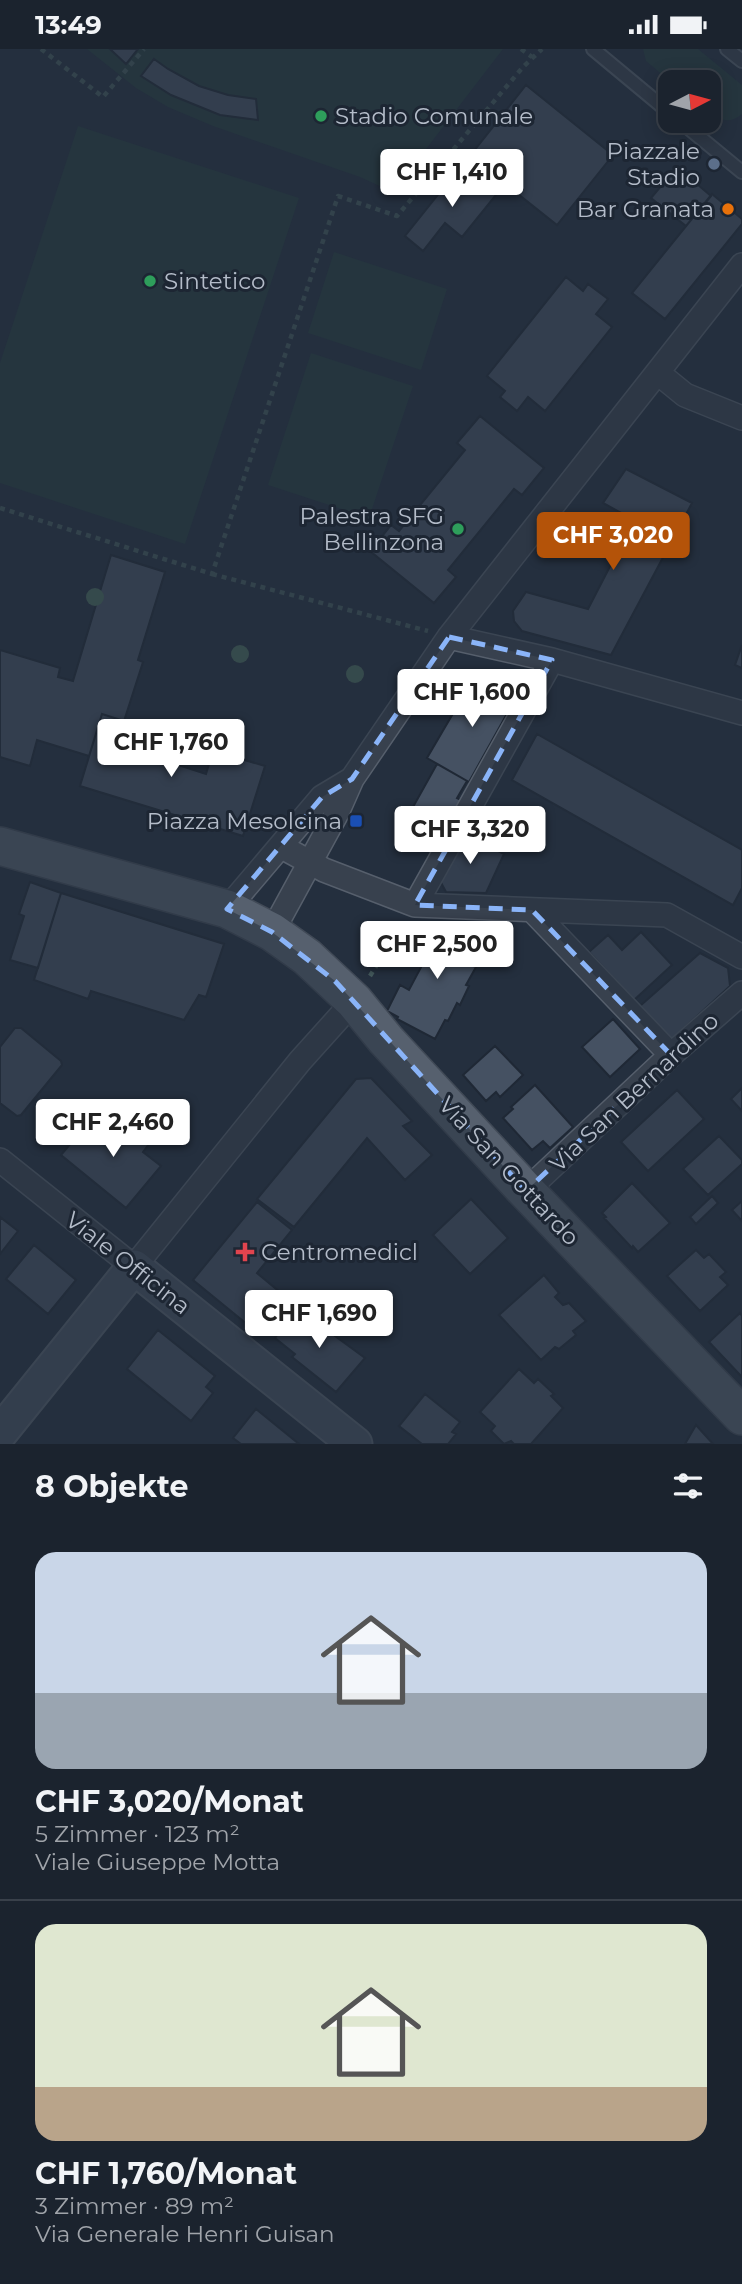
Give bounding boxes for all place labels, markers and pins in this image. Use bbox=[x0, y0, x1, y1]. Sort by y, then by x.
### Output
place label: Stadio Comunale bbox=[335, 102, 533, 130]
marker: Stadio Comunale bbox=[313, 108, 329, 124]
place label: Piazzale Stadio bbox=[607, 137, 700, 191]
pin: CHF 1,410 bbox=[372, 149, 532, 209]
marker: Piazzale Stadio bbox=[706, 156, 722, 172]
place label: Bar Granata bbox=[577, 195, 714, 223]
marker: Bar Granata bbox=[720, 201, 736, 217]
place label: Sintetico bbox=[164, 267, 265, 295]
marker: Sintetico bbox=[142, 273, 158, 289]
place label: Palestra SFG Bellinzona bbox=[299, 502, 444, 556]
pin: CHF 3,020 bbox=[533, 512, 693, 572]
marker: Palestra SFG Bellinzona bbox=[450, 521, 466, 537]
pin: CHF 1,600 bbox=[392, 669, 552, 729]
pin: CHF 1,760 bbox=[91, 719, 251, 779]
place label: Piazza Mesolcina bbox=[147, 807, 342, 835]
pin: CHF 3,320 bbox=[390, 807, 550, 866]
marker: Piazza Mesolcina bbox=[348, 813, 364, 829]
pin: CHF 2,500 bbox=[357, 921, 517, 981]
pin: CHF 2,460 bbox=[33, 1099, 193, 1159]
place label: Centromedicl bbox=[261, 1238, 418, 1266]
marker: Centromedicl bbox=[235, 1242, 255, 1262]
pin: CHF 1,690 bbox=[239, 1291, 399, 1350]

